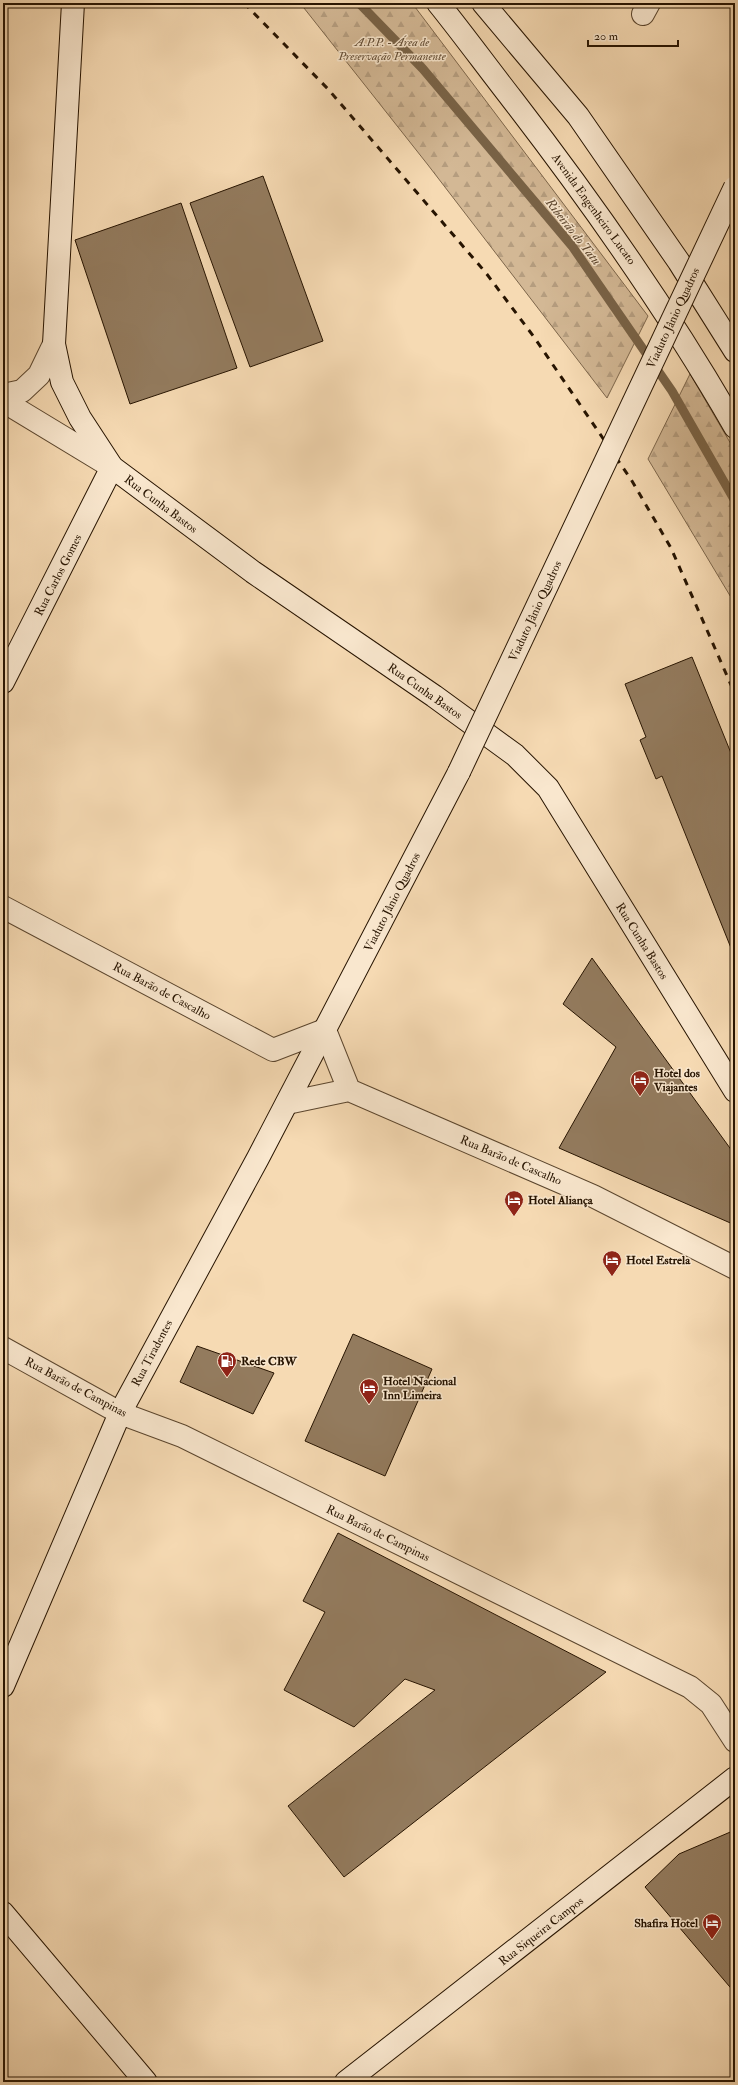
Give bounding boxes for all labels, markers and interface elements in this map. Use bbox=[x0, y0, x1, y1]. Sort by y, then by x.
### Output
scale bar bbox=[588, 22, 678, 48]
text: 20 m bbox=[594, 29, 619, 44]
park label: A.P.P. - Área de Preservação Permanente bbox=[337, 35, 447, 64]
street label: Avenida Engenheiro Lucato bbox=[548, 150, 639, 268]
water label: Ribeirão do Tatu bbox=[542, 194, 604, 268]
street label: Viaduto Jânio Quadros bbox=[644, 265, 703, 371]
street label: Rua Cunha Bastos bbox=[121, 472, 200, 537]
street label: Rua Carlos Gomes bbox=[31, 532, 86, 619]
street label: Viaduto Jânio Quadros bbox=[506, 558, 565, 664]
street label: Rua Cunha Bastos bbox=[385, 660, 465, 723]
street label: Viaduto Jânio Quadros bbox=[361, 850, 424, 954]
street label: Rua Cunha Bastos bbox=[612, 900, 671, 982]
street label: Rua Barão de Cascalho bbox=[110, 959, 214, 1024]
place label: Hotel dos Viajantes bbox=[653, 1066, 700, 1095]
hotel icon: Hotel dos Viajantes bbox=[629, 1069, 651, 1097]
street label: Rua Barão de Cascalho bbox=[458, 1132, 564, 1189]
hotel icon: Hotel Aliança bbox=[503, 1189, 525, 1217]
place label: Hotel Aliança bbox=[528, 1193, 594, 1208]
hotel icon: Hotel Estrela bbox=[601, 1249, 623, 1277]
place label: Hotel Estrela bbox=[626, 1253, 691, 1268]
street label: Rua Tiradentes bbox=[129, 1317, 176, 1389]
fuel station icon: Rede CBW bbox=[216, 1350, 238, 1378]
street label: Rua Barão de Campinas bbox=[22, 1354, 129, 1421]
place label: Rede CBW bbox=[241, 1354, 297, 1369]
place label: Hotel Nacional Inn Limeira bbox=[383, 1374, 457, 1403]
hotel icon: Hotel Nacional Inn Limeira bbox=[358, 1377, 380, 1405]
street label: Rua Barão de Campinas bbox=[323, 1502, 432, 1565]
street label: Rua Siqueira Campos bbox=[496, 1894, 587, 1969]
hotel icon: Shafira Hotel bbox=[701, 1912, 723, 1940]
place label: Shafira Hotel bbox=[634, 1916, 699, 1931]

